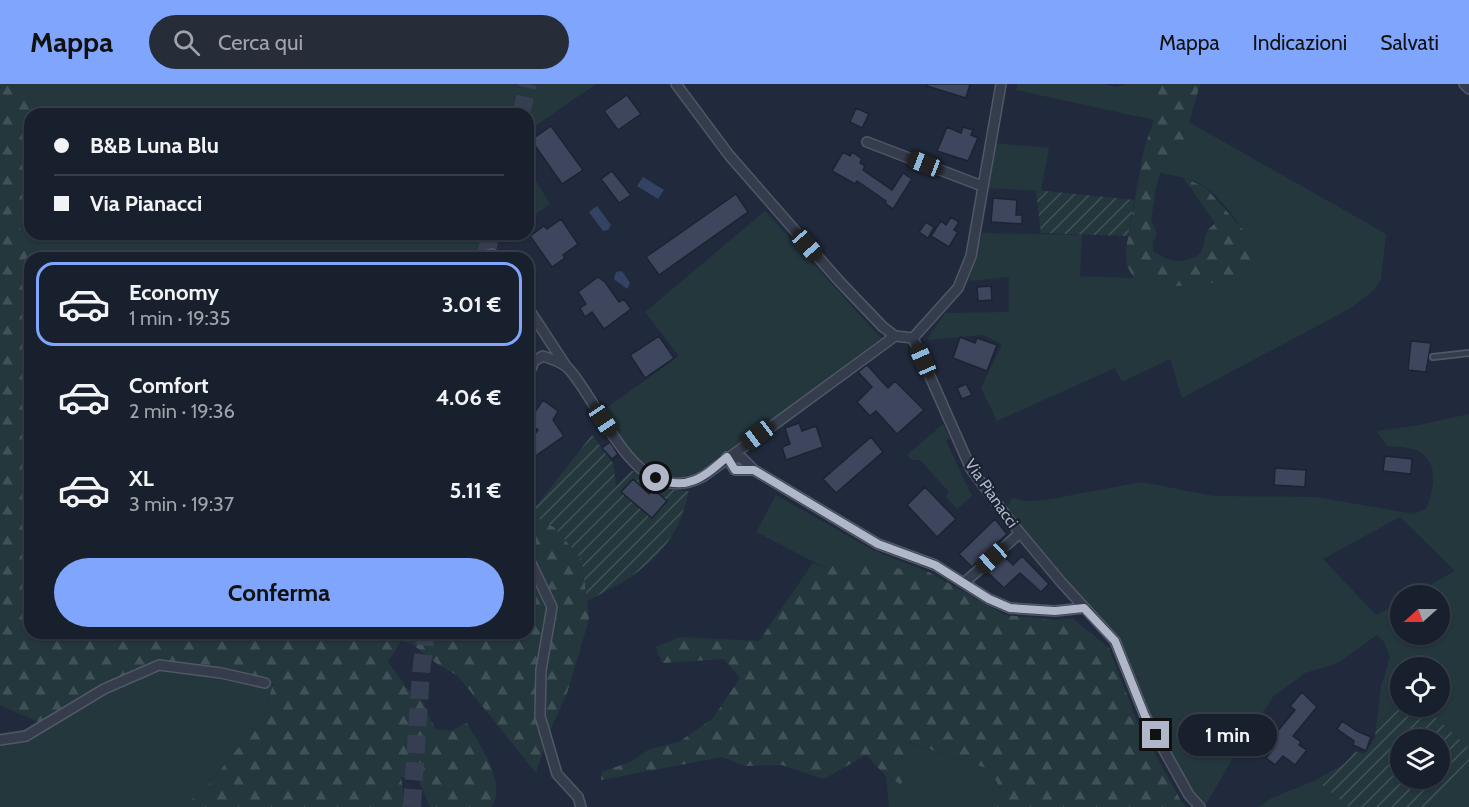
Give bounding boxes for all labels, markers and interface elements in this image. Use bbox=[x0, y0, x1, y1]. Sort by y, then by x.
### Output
search box bbox=[149, 15, 569, 69]
text: Mappa bbox=[30, 25, 113, 59]
icon: search bbox=[170, 26, 203, 59]
text: Cerca qui bbox=[218, 29, 303, 56]
text: Mappa bbox=[1159, 30, 1220, 55]
text: Indicazioni bbox=[1253, 30, 1347, 55]
text: Salvati bbox=[1380, 30, 1439, 55]
text: B&B Luna Blu bbox=[90, 132, 219, 159]
car bbox=[905, 149, 945, 179]
text: Via Pianacci bbox=[90, 190, 202, 217]
car bbox=[788, 226, 826, 264]
icon: car bbox=[57, 277, 111, 331]
text: Economy bbox=[129, 279, 219, 306]
text: 3.01 € bbox=[442, 291, 501, 318]
text: 1 min · 19:35 bbox=[129, 306, 230, 330]
car bbox=[907, 340, 939, 380]
icon: car bbox=[57, 370, 111, 424]
text: Comfort bbox=[129, 372, 208, 399]
text: 4.06 € bbox=[436, 384, 501, 411]
text: 2 min · 19:36 bbox=[129, 399, 235, 423]
car bbox=[585, 400, 621, 440]
car bbox=[738, 417, 778, 453]
street label: Via Pianacci bbox=[961, 455, 1022, 531]
icon: car bbox=[57, 463, 111, 517]
route start bbox=[642, 464, 669, 491]
text: XL bbox=[129, 465, 154, 492]
text: 5.11 € bbox=[449, 477, 501, 504]
text: 3 min · 19:37 bbox=[129, 492, 234, 516]
car bbox=[973, 539, 1011, 577]
button: Conferma bbox=[54, 558, 504, 627]
north arrow bbox=[1390, 585, 1450, 645]
map controls bbox=[1390, 585, 1450, 789]
button: locate bbox=[1390, 657, 1450, 717]
callout: 1 min bbox=[1177, 714, 1276, 756]
route end bbox=[1142, 721, 1169, 748]
text: 1 min bbox=[1205, 723, 1250, 747]
button: layers bbox=[1390, 729, 1450, 789]

